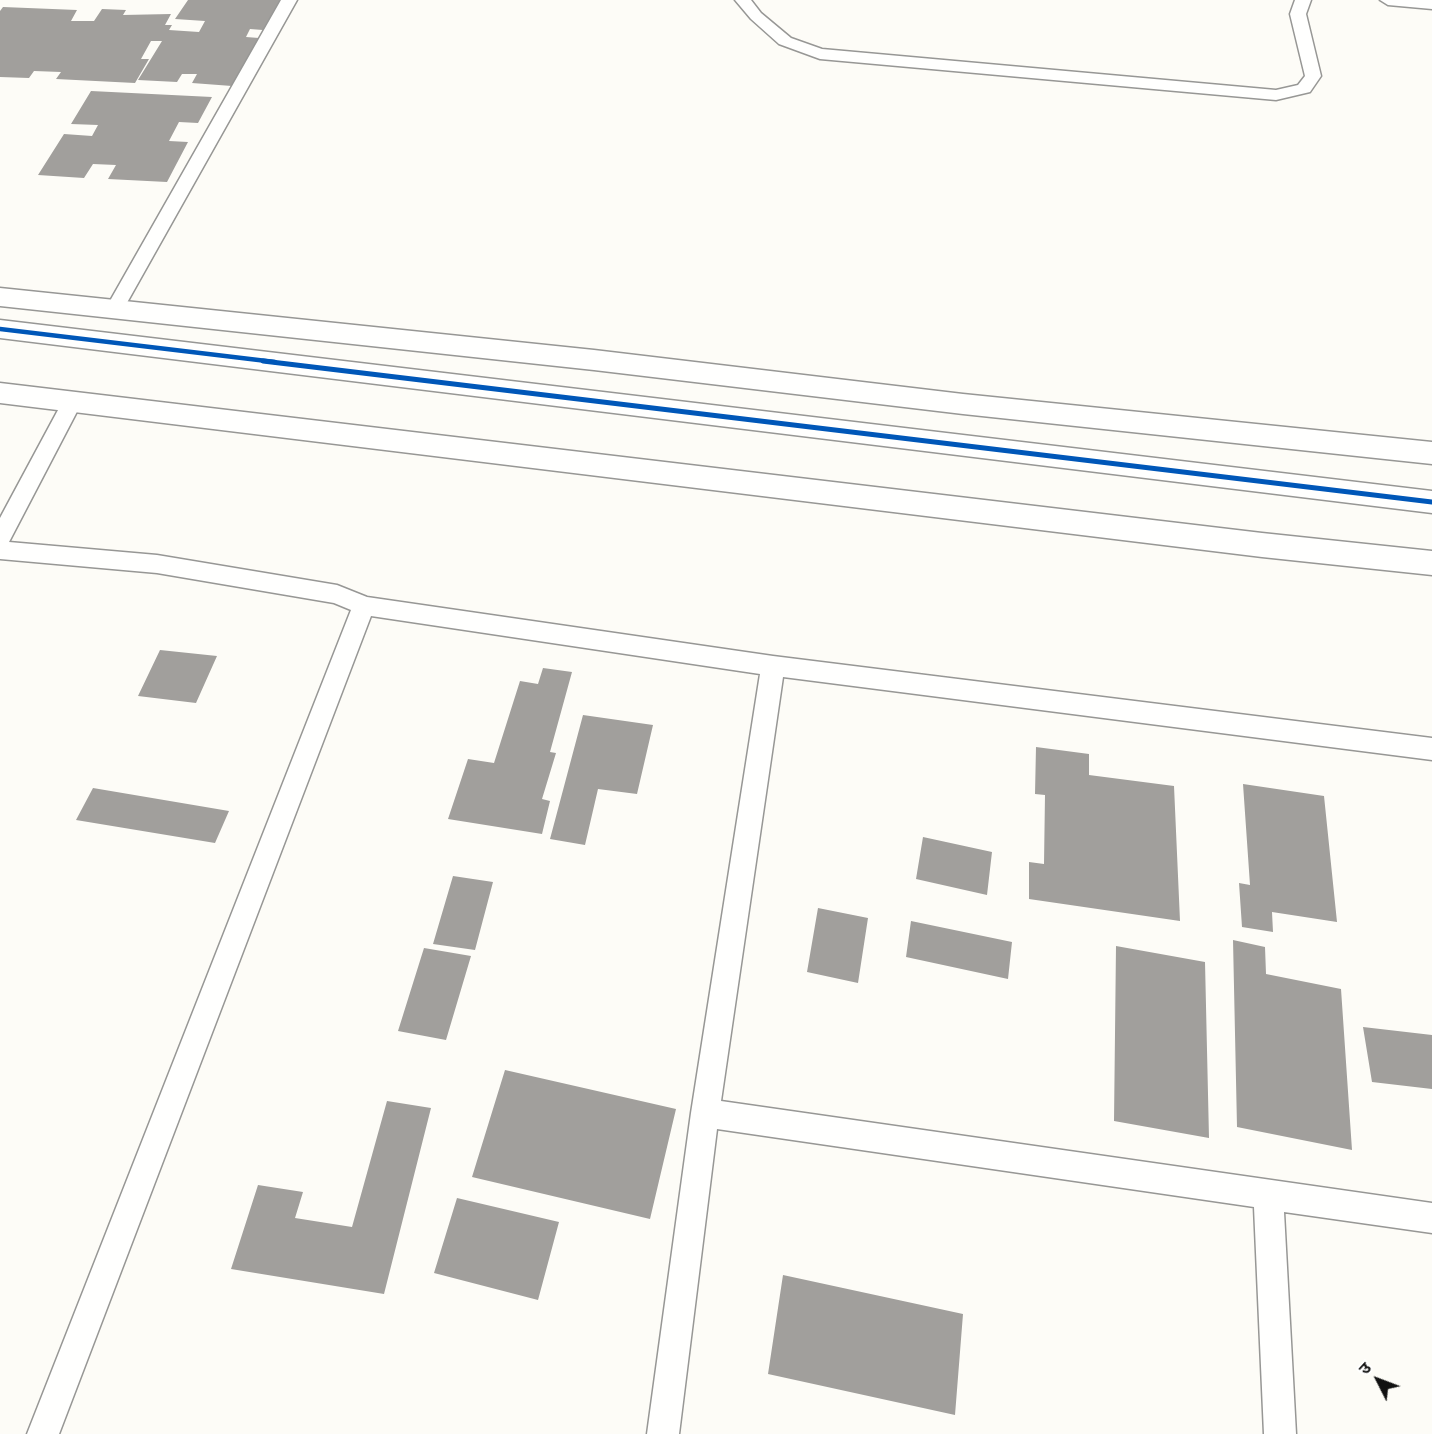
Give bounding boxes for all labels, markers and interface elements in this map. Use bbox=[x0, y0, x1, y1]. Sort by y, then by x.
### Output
north arrow bbox=[1348, 1350, 1408, 1410]
text: उ bbox=[1353, 1357, 1376, 1379]

